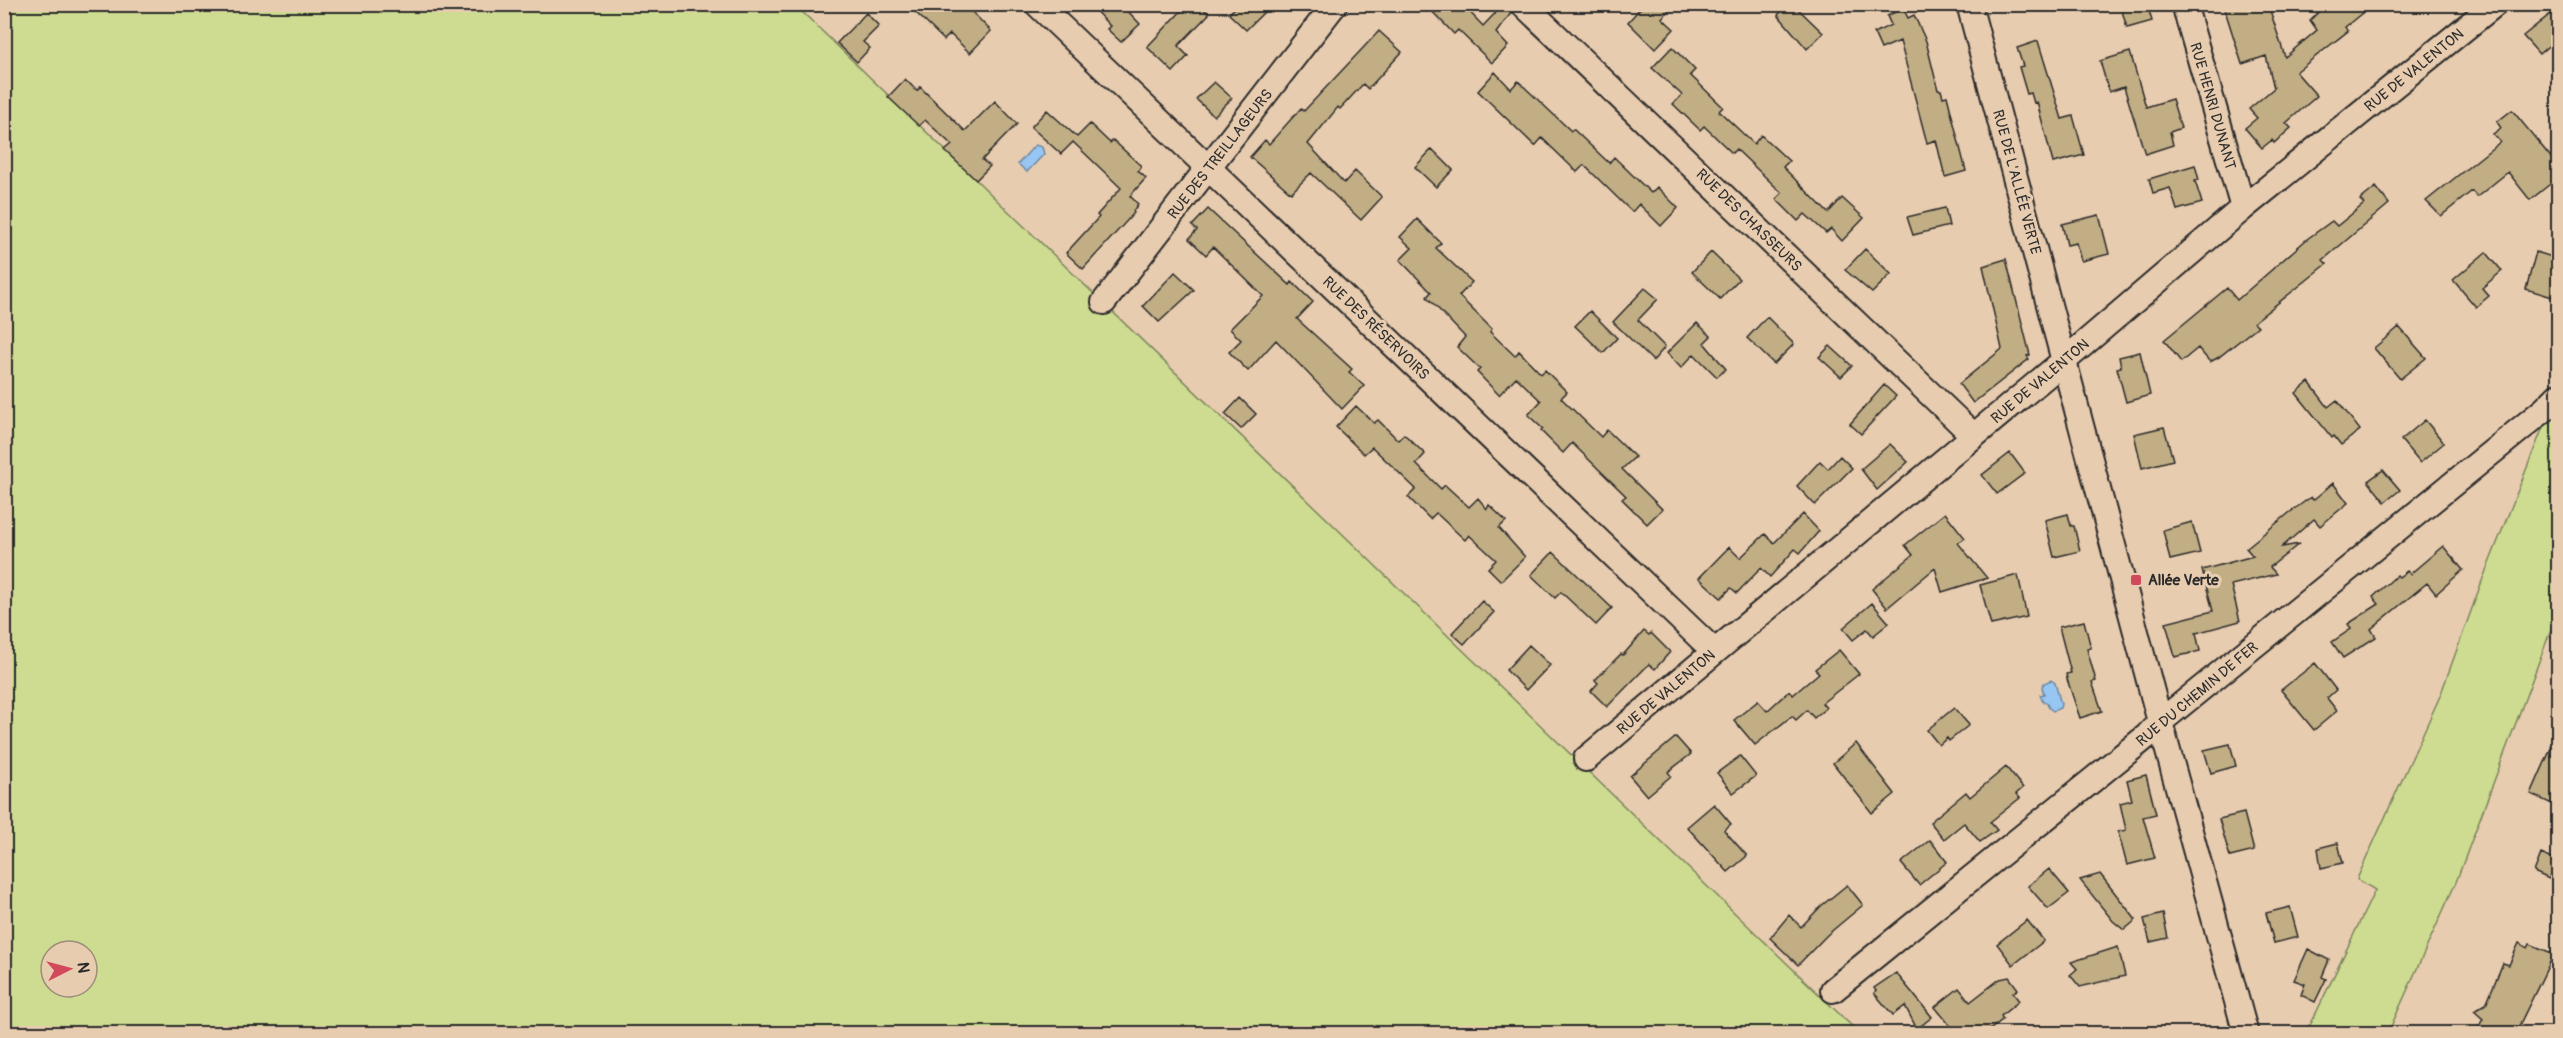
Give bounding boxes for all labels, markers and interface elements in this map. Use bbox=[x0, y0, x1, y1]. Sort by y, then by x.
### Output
street label: RUE DE VALENTON bbox=[2361, 24, 2468, 116]
street label: RUE HENRI DUNANT bbox=[2185, 40, 2240, 172]
street label: RUE DES TREILLAGEURS bbox=[1164, 86, 1277, 223]
street label: RUE DE L'ALLÉE VERTE bbox=[1988, 108, 2045, 257]
street label: RUE DES CHASSEURS bbox=[1692, 165, 1806, 276]
street label: RUE DES RÉSERVOIRS bbox=[1318, 272, 1433, 384]
street label: RUE DE VALENTON bbox=[1987, 335, 2093, 428]
place label: Allée Verte bbox=[2148, 571, 2219, 590]
marker: Allée Verte bbox=[2129, 573, 2143, 587]
street label: RUE DU CHEMIN DE FER bbox=[2133, 638, 2262, 751]
street label: RUE DE VALENTON bbox=[1613, 646, 1719, 739]
north arrow bbox=[39, 939, 99, 999]
text: N bbox=[72, 961, 93, 974]

